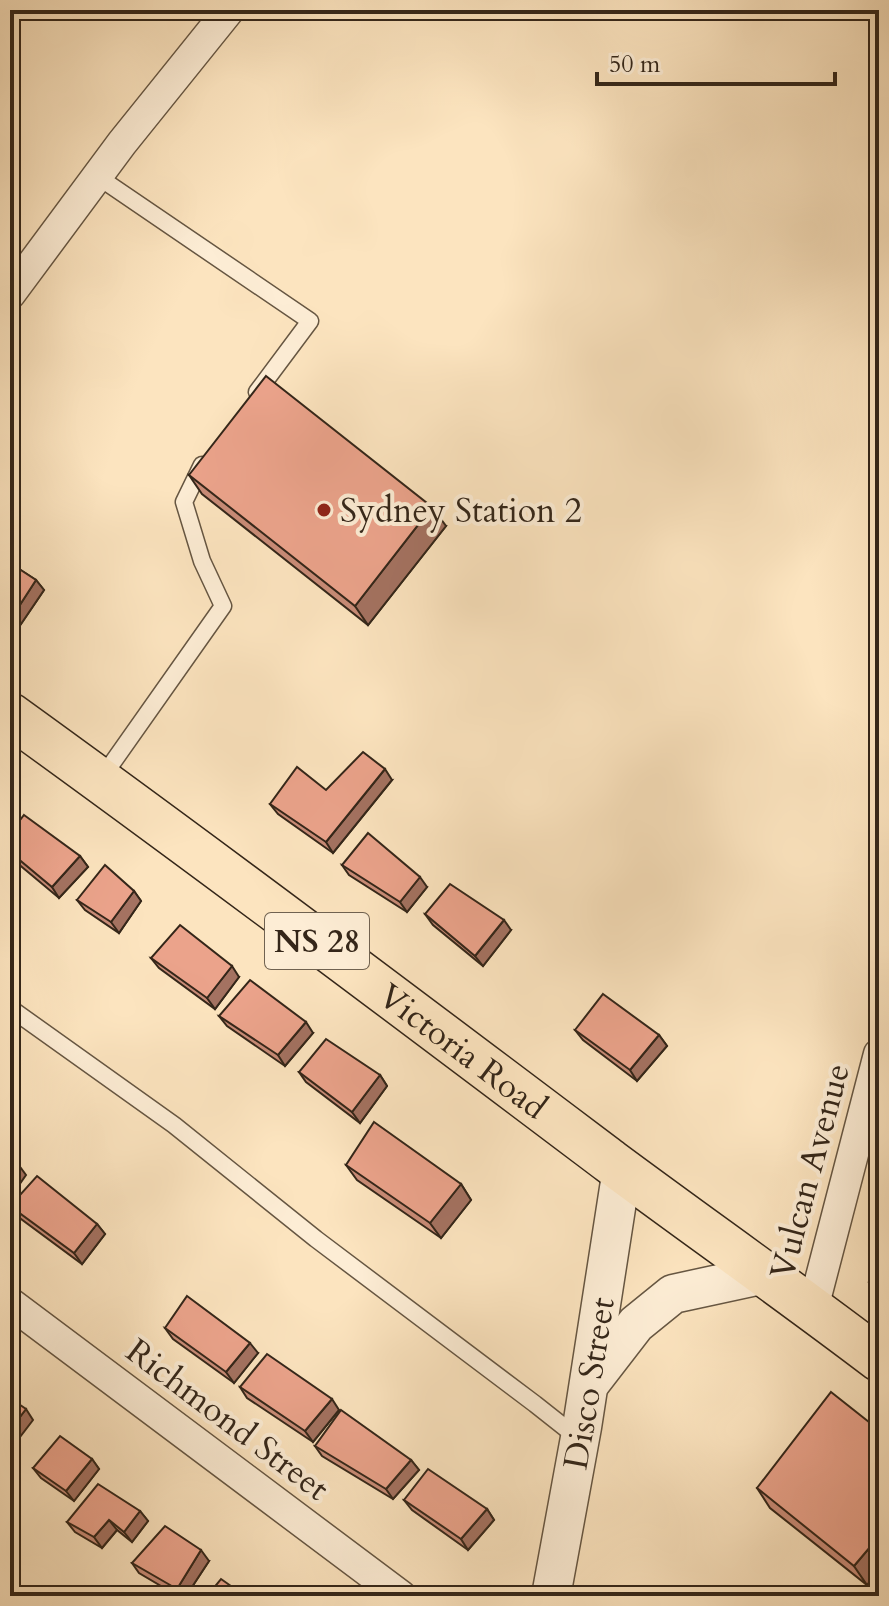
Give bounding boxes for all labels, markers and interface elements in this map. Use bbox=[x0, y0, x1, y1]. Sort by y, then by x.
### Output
scale bar bbox=[597, 36, 835, 86]
text: 50 m bbox=[609, 48, 661, 81]
place label: Sydney Station 2 bbox=[340, 488, 582, 534]
marker: Sydney Station 2 bbox=[315, 501, 333, 519]
road number: NS 28 bbox=[265, 913, 369, 969]
street label: Victoria Road bbox=[369, 973, 556, 1130]
street label: Vulcan Avenue bbox=[759, 1058, 861, 1284]
street label: Disco Street bbox=[553, 1294, 626, 1473]
street label: Richmond Street bbox=[117, 1328, 338, 1511]

